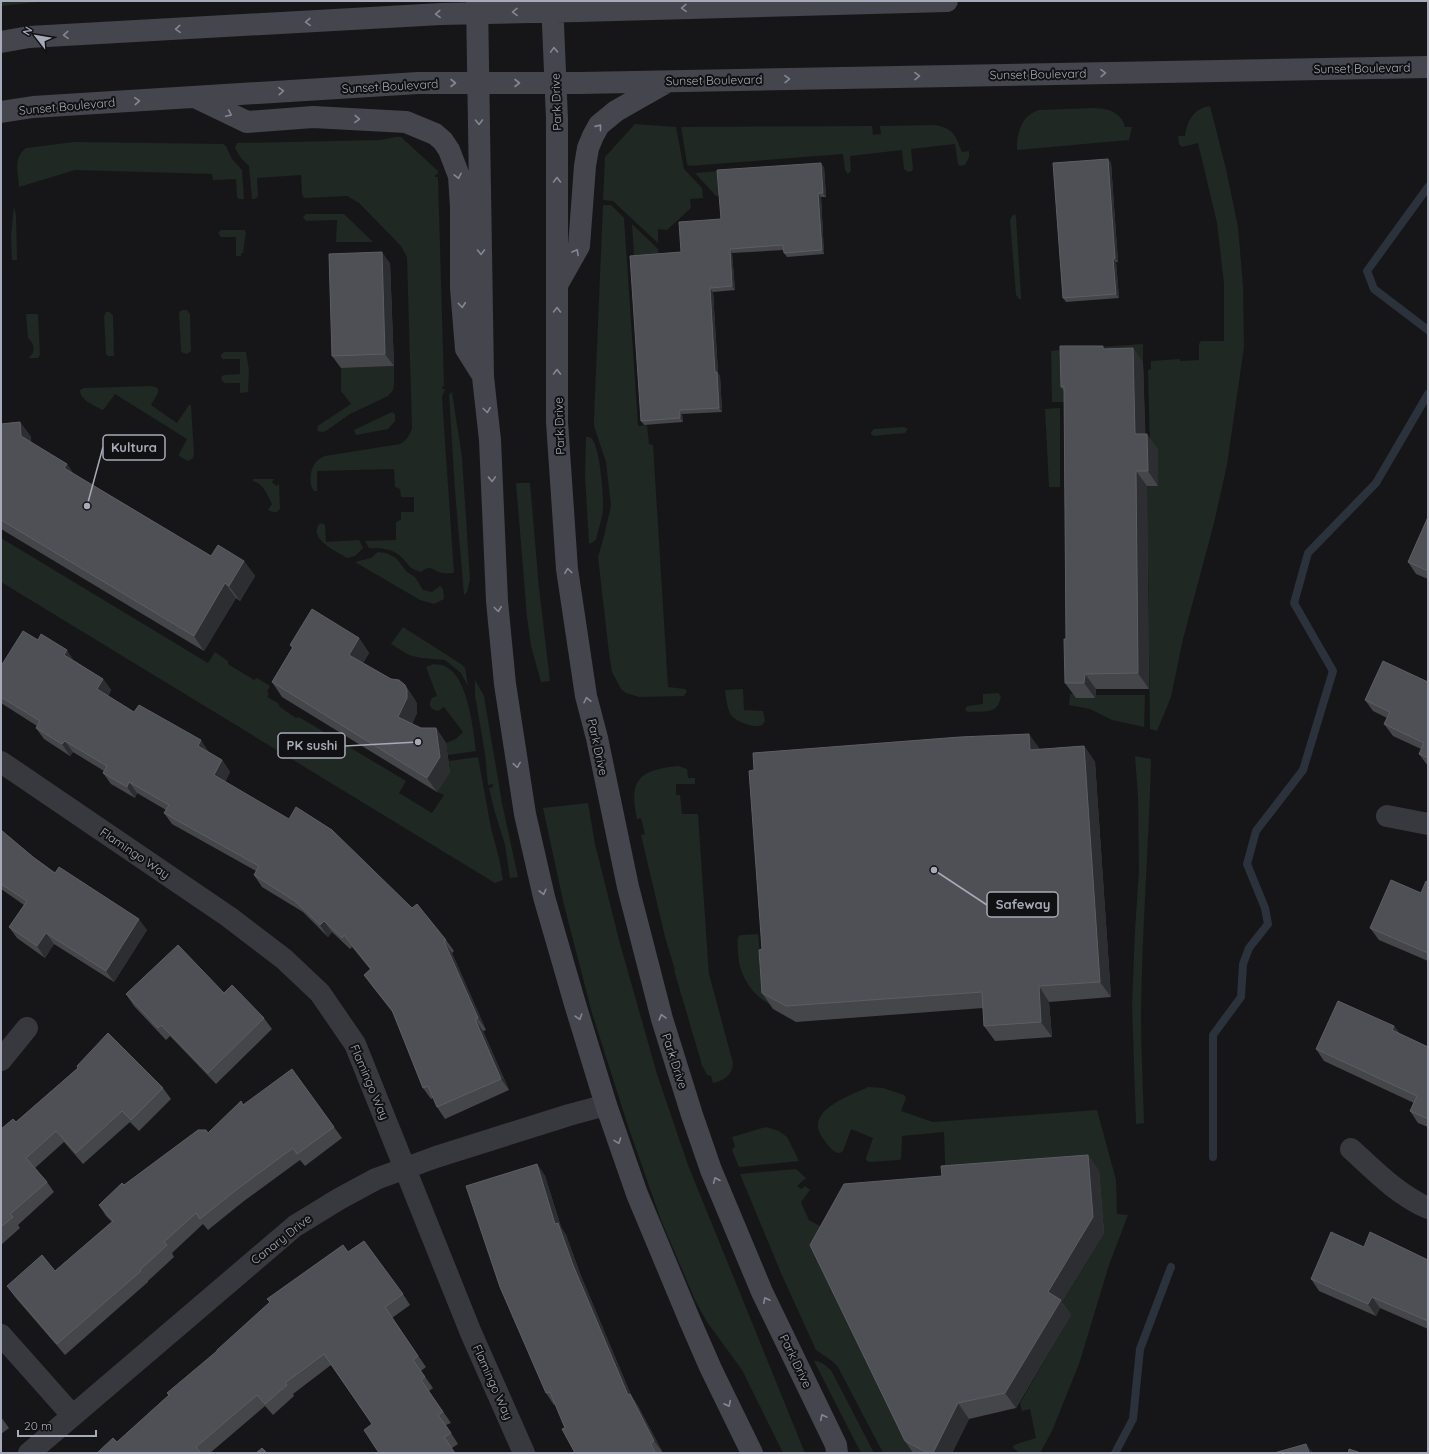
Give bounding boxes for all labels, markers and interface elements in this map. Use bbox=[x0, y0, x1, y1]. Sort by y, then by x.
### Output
one-way arrow bbox=[681, 4, 687, 13]
one-way arrow bbox=[512, 8, 518, 17]
one-way arrow bbox=[435, 10, 441, 19]
north arrow bbox=[16, 16, 56, 56]
one-way arrow bbox=[305, 17, 311, 26]
text: N bbox=[19, 24, 36, 38]
one-way arrow bbox=[175, 25, 181, 33]
one-way arrow bbox=[63, 31, 69, 40]
one-way arrow bbox=[550, 47, 558, 53]
street label: Sunset Boulevard bbox=[1314, 60, 1410, 76]
street label: Sunset Boulevard bbox=[990, 66, 1086, 82]
one-way arrow bbox=[1100, 69, 1106, 77]
street label: Sunset Boulevard bbox=[666, 72, 762, 88]
one-way arrow bbox=[914, 72, 920, 80]
street label: Park Drive bbox=[547, 73, 565, 131]
one-way arrow bbox=[784, 75, 790, 83]
street label: Sunset Boulevard bbox=[341, 76, 439, 96]
one-way arrow bbox=[450, 79, 456, 87]
one-way arrow bbox=[514, 79, 520, 87]
one-way arrow bbox=[278, 87, 284, 96]
street label: Sunset Boulevard bbox=[18, 94, 116, 118]
one-way arrow bbox=[134, 96, 140, 105]
one-way arrow bbox=[225, 109, 232, 117]
one-way arrow bbox=[354, 115, 360, 123]
one-way arrow bbox=[475, 119, 483, 125]
one-way arrow bbox=[595, 124, 602, 131]
one-way arrow bbox=[454, 173, 462, 179]
one-way arrow bbox=[553, 177, 561, 183]
one-way arrow bbox=[477, 249, 485, 255]
one-way arrow bbox=[571, 249, 579, 256]
one-way arrow bbox=[457, 302, 466, 309]
one-way arrow bbox=[553, 307, 561, 313]
one-way arrow bbox=[553, 369, 561, 375]
street label: Park Drive bbox=[550, 397, 568, 455]
one-way arrow bbox=[482, 407, 491, 413]
callout: Kultura bbox=[103, 435, 165, 460]
text: Kultura bbox=[111, 439, 157, 455]
one-way arrow bbox=[488, 476, 496, 482]
one-way arrow bbox=[564, 568, 573, 574]
one-way arrow bbox=[493, 606, 502, 612]
one-way arrow bbox=[584, 696, 592, 703]
street label: Park Drive bbox=[585, 717, 611, 777]
callout: PK sushi bbox=[278, 733, 345, 758]
text: PK sushi bbox=[287, 737, 337, 753]
one-way arrow bbox=[512, 762, 521, 768]
street label: Flamingo Way bbox=[97, 824, 173, 882]
one-way arrow bbox=[538, 888, 547, 895]
callout: Safeway bbox=[987, 892, 1058, 917]
text: Safeway bbox=[996, 896, 1050, 912]
one-way arrow bbox=[574, 1013, 582, 1020]
one-way arrow bbox=[658, 1014, 666, 1020]
street label: Park Drive bbox=[659, 1031, 691, 1091]
street label: Flamingo Way bbox=[347, 1042, 393, 1122]
one-way arrow bbox=[614, 1137, 622, 1144]
one-way arrow bbox=[712, 1177, 720, 1184]
street label: Canary Drive bbox=[248, 1211, 315, 1267]
one-way arrow bbox=[763, 1297, 771, 1304]
street label: Park Drive bbox=[777, 1332, 815, 1390]
street label: Flamingo Way bbox=[470, 1342, 516, 1422]
one-way arrow bbox=[723, 1400, 731, 1408]
scale bar bbox=[18, 1412, 96, 1438]
one-way arrow bbox=[820, 1414, 828, 1421]
text: 20 m bbox=[24, 1418, 52, 1433]

